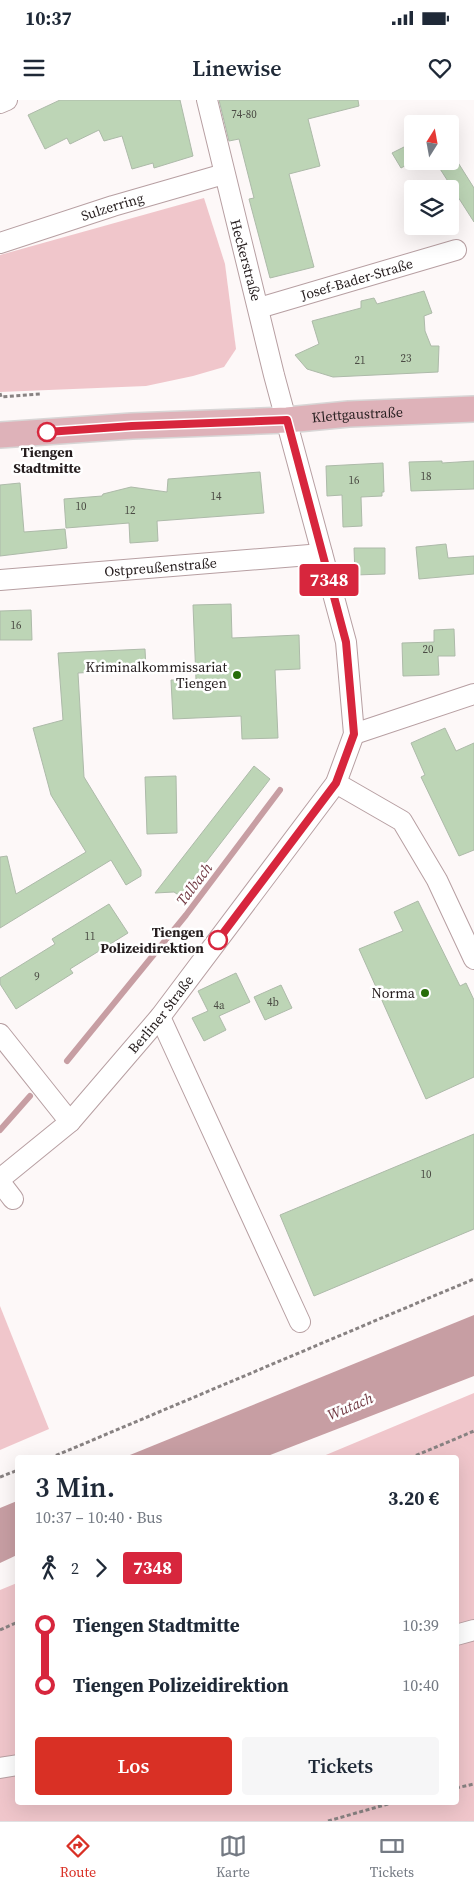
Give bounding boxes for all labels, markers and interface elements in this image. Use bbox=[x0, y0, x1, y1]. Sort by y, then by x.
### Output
text: 10:37 bbox=[25, 5, 72, 31]
text: Linewise bbox=[192, 53, 282, 83]
icon: menu bbox=[20, 54, 48, 82]
icon: heart bbox=[426, 54, 454, 82]
house number: 74-80 bbox=[231, 107, 257, 122]
north arrow bbox=[404, 115, 459, 170]
map controls bbox=[404, 115, 459, 235]
button: layers bbox=[404, 180, 459, 235]
street label: Sulzerring bbox=[78, 188, 146, 226]
street label: Heckerstraße bbox=[225, 217, 267, 303]
street label: Josef-Bader-Straße bbox=[297, 253, 415, 305]
house number: 23 bbox=[401, 351, 412, 366]
house number: 21 bbox=[355, 353, 366, 368]
street label: Klettgaustraße bbox=[311, 402, 403, 428]
marker: Tiengen Stadtmitte bbox=[37, 422, 57, 442]
place label: Tiengen Stadtmitte bbox=[13, 442, 81, 478]
house number: 18 bbox=[421, 469, 432, 484]
house number: 16 bbox=[349, 473, 360, 488]
house number: 14 bbox=[211, 489, 222, 504]
house number: 10 bbox=[76, 499, 87, 514]
house number: 12 bbox=[125, 503, 136, 518]
street label: Ostpreußenstraße bbox=[103, 553, 217, 582]
line badge: 7348 bbox=[294, 564, 364, 596]
text: 7348 bbox=[309, 567, 349, 592]
house number: 16 bbox=[11, 618, 22, 633]
house number: 20 bbox=[423, 642, 434, 657]
place label: Kriminalkommissariat Tiengen bbox=[86, 657, 228, 693]
marker: Kriminalkommissariat Tiengen bbox=[231, 669, 243, 681]
water label: Talbach bbox=[171, 858, 217, 910]
place label: Tiengen Polizeidirektion bbox=[100, 922, 204, 958]
house number: 11 bbox=[85, 929, 96, 944]
marker: Tiengen Polizeidirektion bbox=[208, 930, 228, 950]
house number: 9 bbox=[34, 969, 40, 984]
street label: Berliner Straße bbox=[123, 971, 198, 1058]
place label: Norma bbox=[372, 983, 416, 1003]
marker: Norma bbox=[419, 987, 431, 999]
house number: 4b bbox=[267, 995, 279, 1010]
house number: 4a bbox=[213, 998, 225, 1013]
house number: 10 bbox=[421, 1167, 432, 1182]
water label: Wutach bbox=[324, 1387, 376, 1425]
text: 3 Min. bbox=[35, 1468, 115, 1506]
text: 3.20 € bbox=[388, 1485, 439, 1511]
text: 10:37 – 10:40 · Bus bbox=[35, 1506, 163, 1528]
icon: walk bbox=[35, 1554, 63, 1582]
icon: forward bbox=[87, 1554, 115, 1582]
text: 7348 bbox=[133, 1555, 172, 1580]
text: 2 bbox=[71, 1557, 79, 1579]
text: Tiengen Stadtmitte bbox=[73, 1612, 240, 1638]
text: 10:39 bbox=[402, 1614, 439, 1636]
text: Tiengen Polizeidirektion bbox=[73, 1672, 289, 1698]
text: 10:40 bbox=[402, 1674, 439, 1696]
button: Los bbox=[35, 1737, 232, 1795]
button: Tickets bbox=[242, 1737, 439, 1795]
tab: Route bbox=[60, 1832, 96, 1882]
tab: Karte bbox=[216, 1832, 250, 1882]
tab: Tickets bbox=[370, 1832, 414, 1882]

